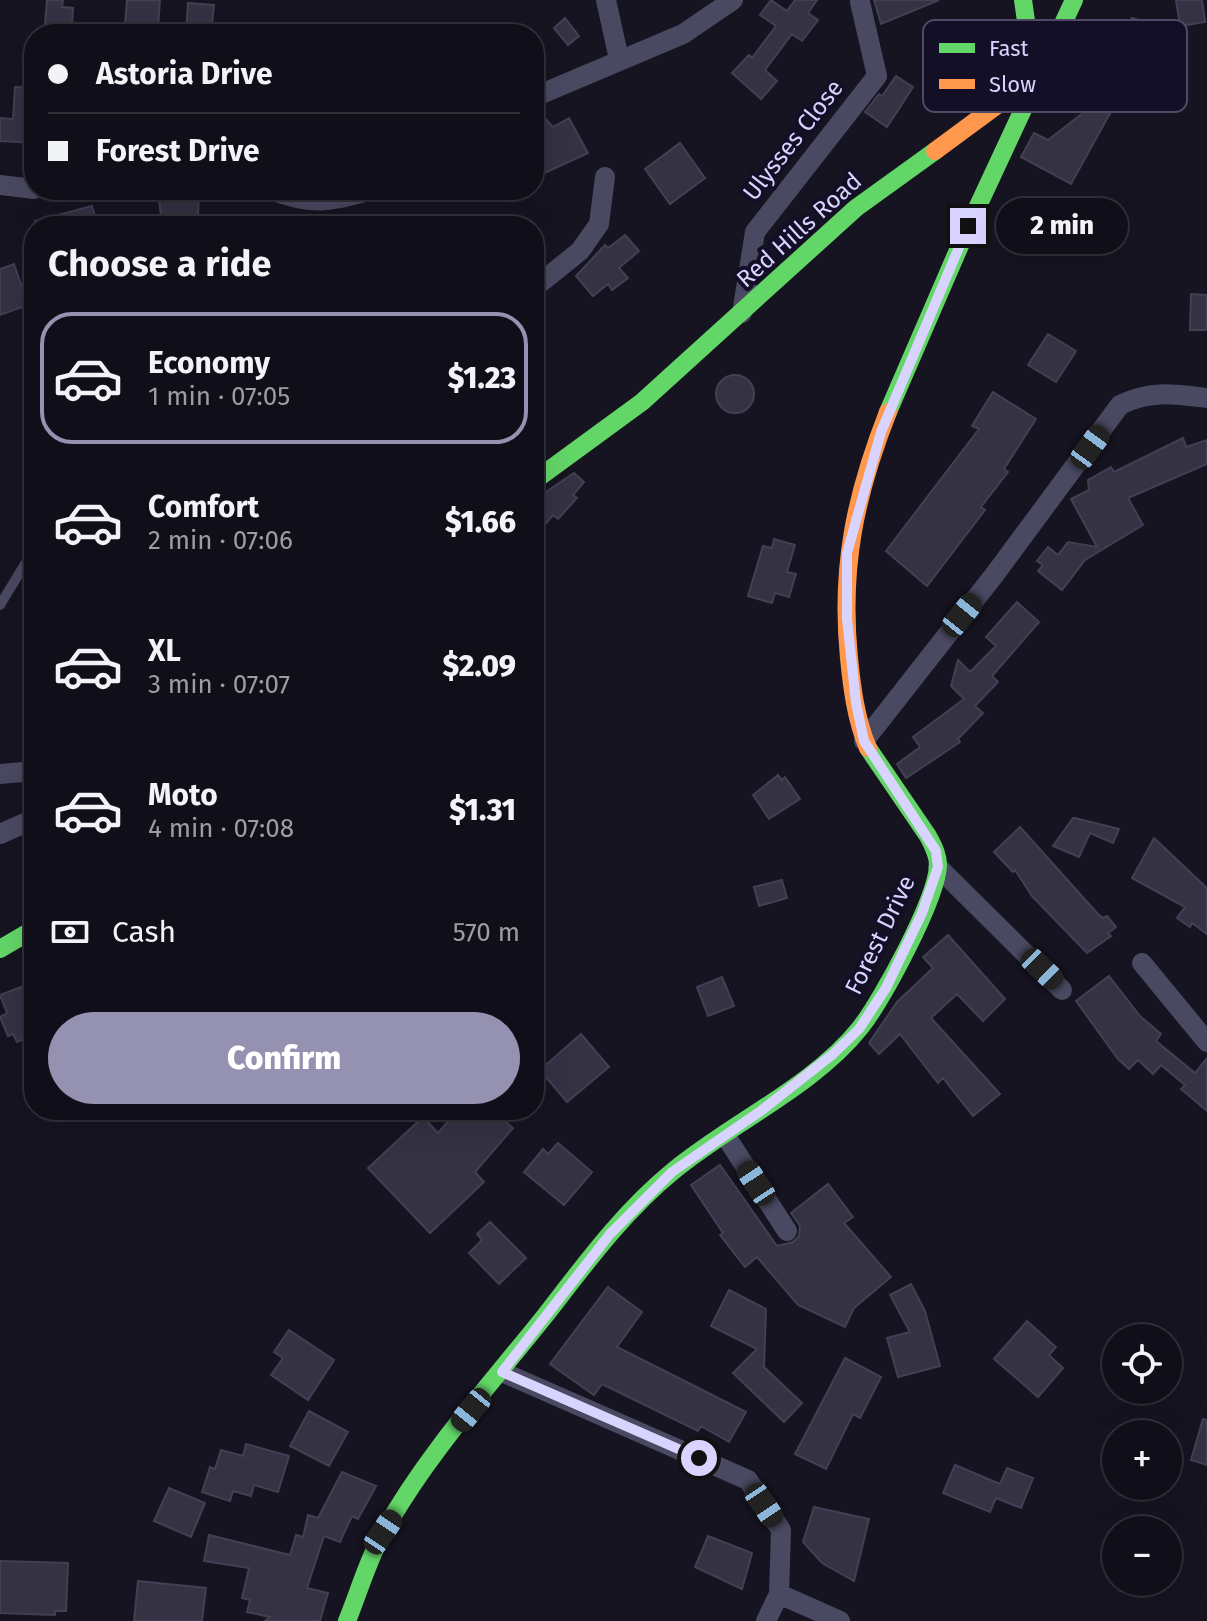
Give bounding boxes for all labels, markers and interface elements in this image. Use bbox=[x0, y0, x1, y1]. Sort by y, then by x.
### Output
legend bbox=[923, 20, 1187, 112]
text: Fast bbox=[989, 35, 1029, 62]
text: Astoria Drive bbox=[96, 56, 273, 92]
text: Slow bbox=[989, 71, 1036, 98]
street label: Ulysses Close bbox=[737, 74, 849, 206]
text: Forest Drive bbox=[96, 133, 260, 169]
street label: Red Hills Road bbox=[731, 167, 867, 293]
callout: 2 min bbox=[996, 198, 1128, 254]
route end bbox=[950, 208, 986, 244]
text: 2 min bbox=[1030, 210, 1094, 241]
text: Choose a ride bbox=[48, 242, 271, 286]
icon: car bbox=[52, 342, 124, 414]
text: Economy bbox=[148, 345, 270, 381]
text: $1.23 bbox=[448, 360, 516, 396]
text: 1 min · 07:05 bbox=[148, 381, 290, 412]
car bbox=[1066, 421, 1114, 473]
icon: car bbox=[52, 486, 124, 558]
text: Comfort bbox=[148, 489, 259, 525]
text: $1.66 bbox=[445, 504, 516, 540]
text: 2 min · 07:06 bbox=[148, 525, 293, 556]
car bbox=[938, 589, 986, 641]
icon: car bbox=[52, 630, 124, 702]
text: XL bbox=[148, 633, 181, 669]
text: $2.09 bbox=[443, 648, 516, 684]
text: 3 min · 07:07 bbox=[148, 669, 290, 700]
icon: car bbox=[52, 774, 124, 846]
text: Moto bbox=[148, 777, 218, 813]
text: $1.31 bbox=[449, 792, 516, 828]
text: 4 min · 07:08 bbox=[148, 813, 294, 844]
street label: Forest Drive bbox=[839, 871, 921, 999]
icon: cash bbox=[48, 910, 92, 954]
text: Cash bbox=[112, 914, 176, 950]
text: 570 m bbox=[453, 917, 520, 948]
car bbox=[1016, 944, 1068, 994]
button: Confirm bbox=[48, 1012, 520, 1104]
car bbox=[733, 1156, 779, 1210]
map controls bbox=[1102, 1324, 1182, 1596]
button: locate bbox=[1102, 1324, 1182, 1404]
car bbox=[447, 1384, 495, 1436]
button: + bbox=[1102, 1420, 1182, 1500]
route start bbox=[681, 1440, 717, 1476]
car bbox=[741, 1478, 787, 1532]
car bbox=[360, 1505, 406, 1559]
button: − bbox=[1102, 1516, 1182, 1596]

